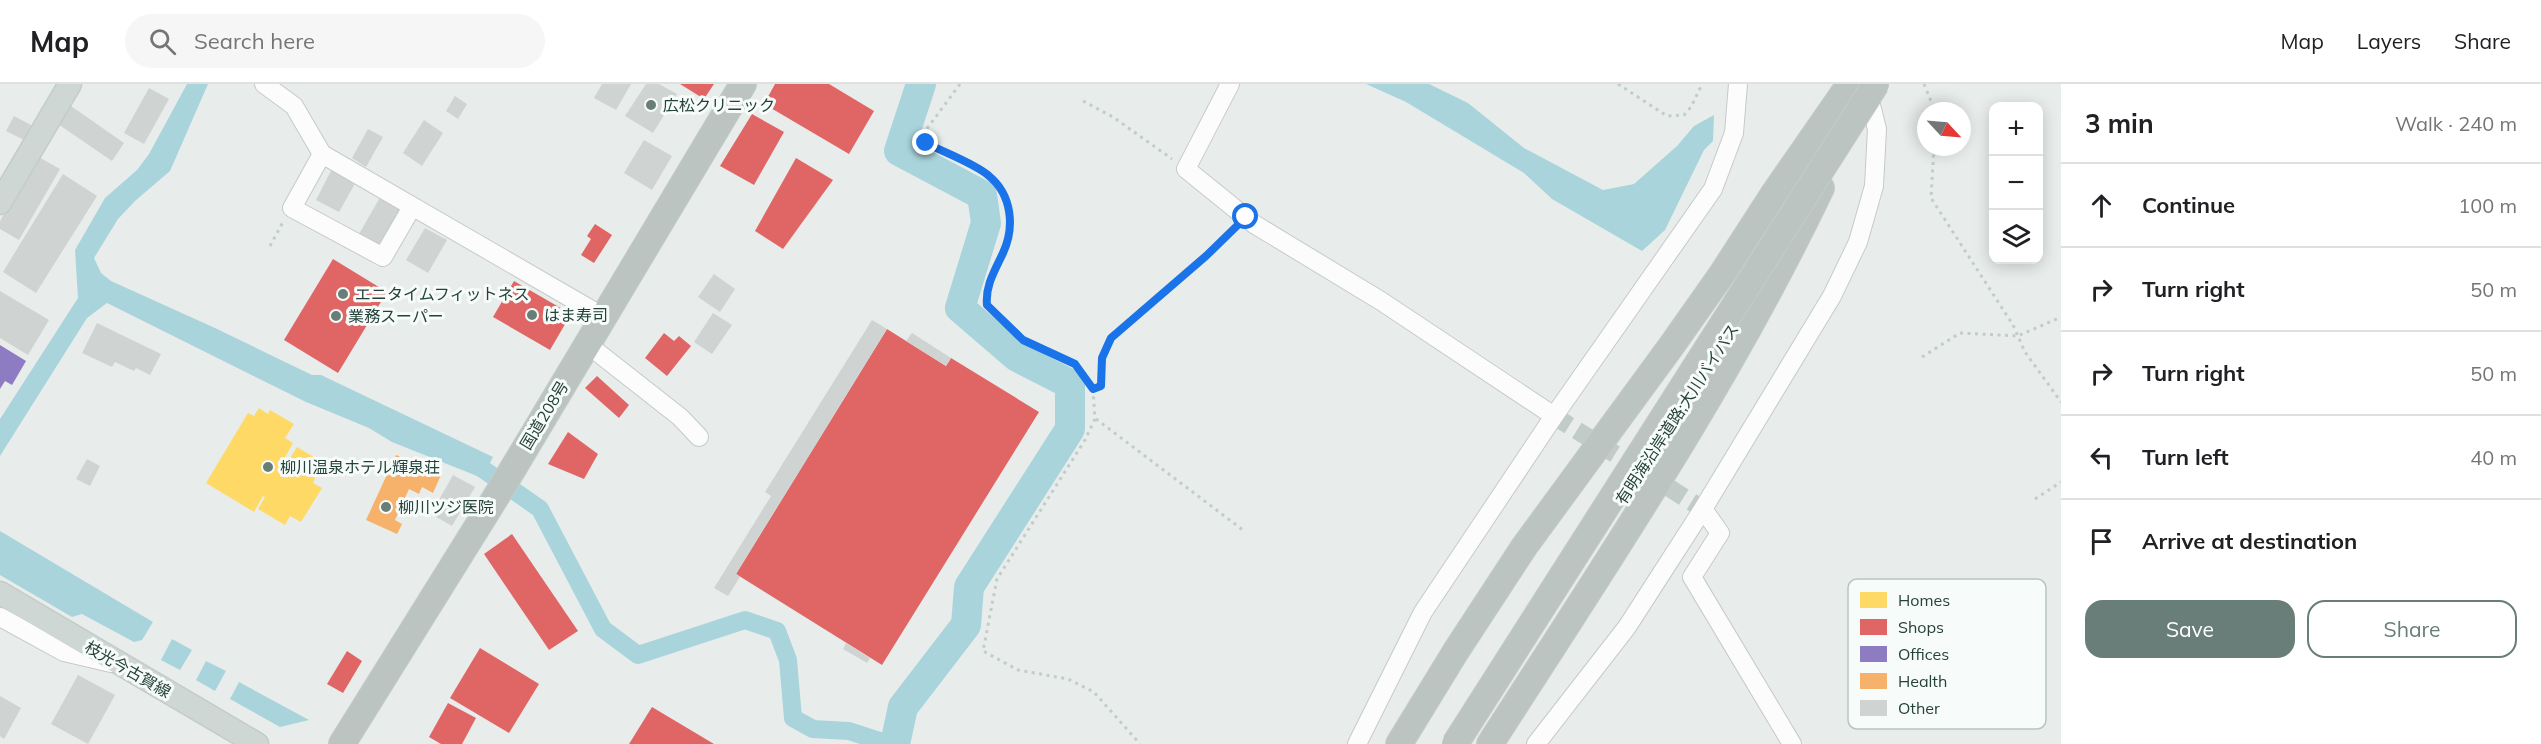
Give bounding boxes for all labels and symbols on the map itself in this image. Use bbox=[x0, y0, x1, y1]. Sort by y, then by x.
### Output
place label: 広松クリニック bbox=[663, 95, 775, 115]
marker: 広松クリニック bbox=[644, 98, 658, 112]
north arrow bbox=[1917, 102, 1971, 156]
route end bbox=[912, 129, 938, 155]
route start bbox=[1232, 203, 1258, 229]
place label: エニタイムフィットネス bbox=[355, 284, 529, 304]
marker: エニタイムフィットネス bbox=[336, 287, 350, 301]
place label: はま寿司 bbox=[544, 305, 608, 325]
place label: 業務スーパー bbox=[348, 306, 444, 326]
marker: はま寿司 bbox=[525, 308, 539, 322]
marker: 業務スーパー bbox=[329, 309, 343, 323]
street label: 有明海沿岸道路;大川バイパス bbox=[1611, 320, 1743, 508]
street label: 国道208号 bbox=[516, 377, 572, 453]
place label: 柳川温泉ホテル輝泉荘 bbox=[280, 457, 440, 477]
marker: 柳川温泉ホテル輝泉荘 bbox=[261, 460, 275, 474]
place label: 柳川ツジ医院 bbox=[398, 497, 494, 517]
marker: 柳川ツジ医院 bbox=[379, 500, 393, 514]
legend bbox=[1848, 579, 2046, 729]
text: Homes bbox=[1898, 590, 1950, 610]
text: Shops bbox=[1898, 617, 1944, 637]
street label: 枝光今古賀線 bbox=[81, 636, 175, 702]
text: Offices bbox=[1898, 644, 1949, 664]
text: Health bbox=[1898, 671, 1947, 691]
text: Other bbox=[1898, 698, 1940, 718]

